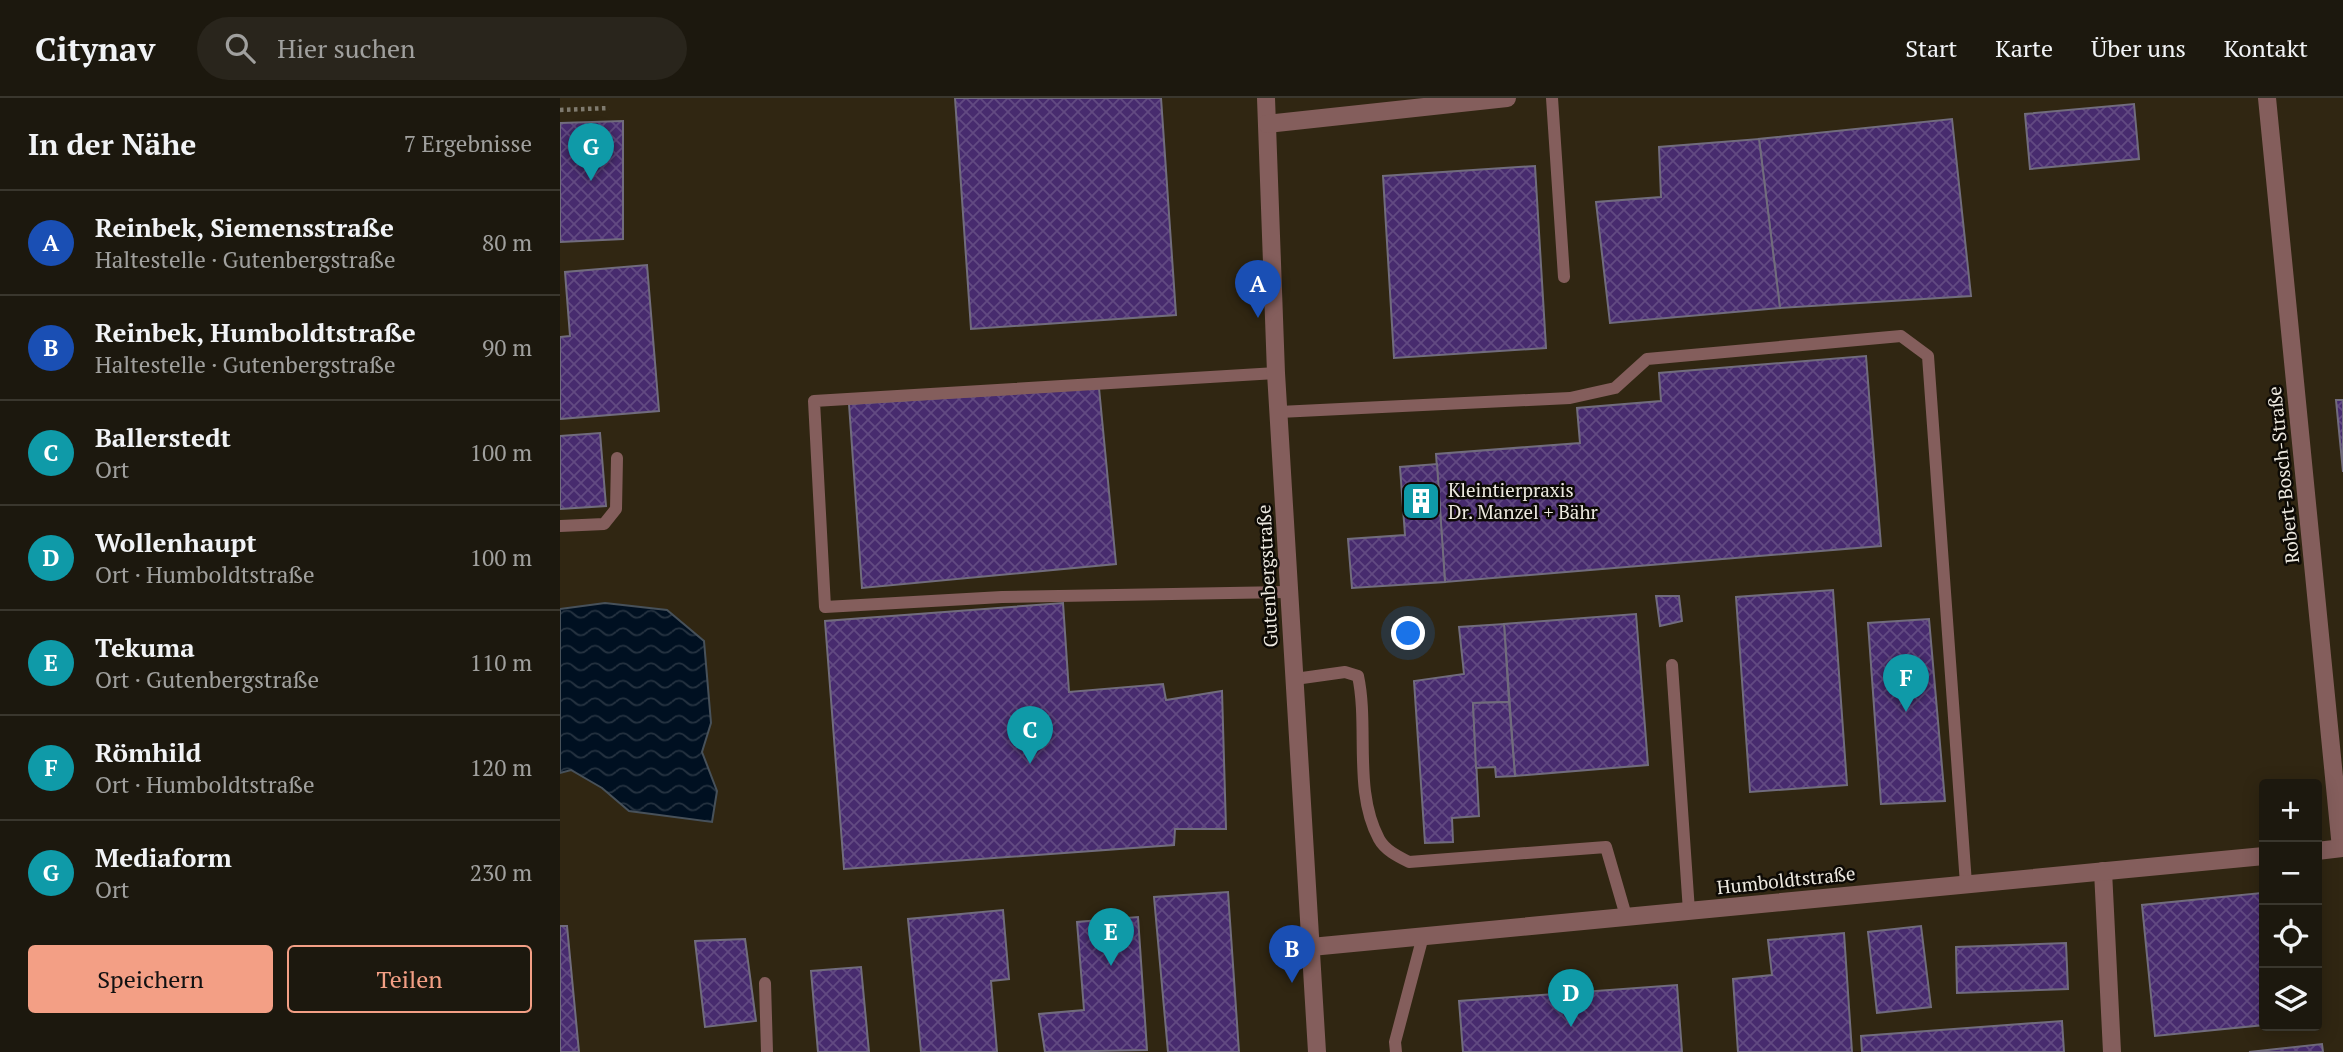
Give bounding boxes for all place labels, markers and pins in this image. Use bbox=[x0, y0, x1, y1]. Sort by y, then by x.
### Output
pin: G bbox=[568, 123, 614, 181]
pin: A bbox=[1235, 260, 1281, 318]
place label: Kleintierpraxis Dr. Manzel + Bähr bbox=[1448, 477, 1599, 524]
building icon: Kleintierpraxis Dr. Manzel + Bähr bbox=[1400, 480, 1442, 522]
pin: F bbox=[1883, 654, 1929, 712]
pin: C bbox=[1007, 706, 1053, 764]
pin: E bbox=[1088, 908, 1134, 966]
pin: B bbox=[1269, 925, 1315, 983]
pin: D bbox=[1548, 969, 1594, 1027]

